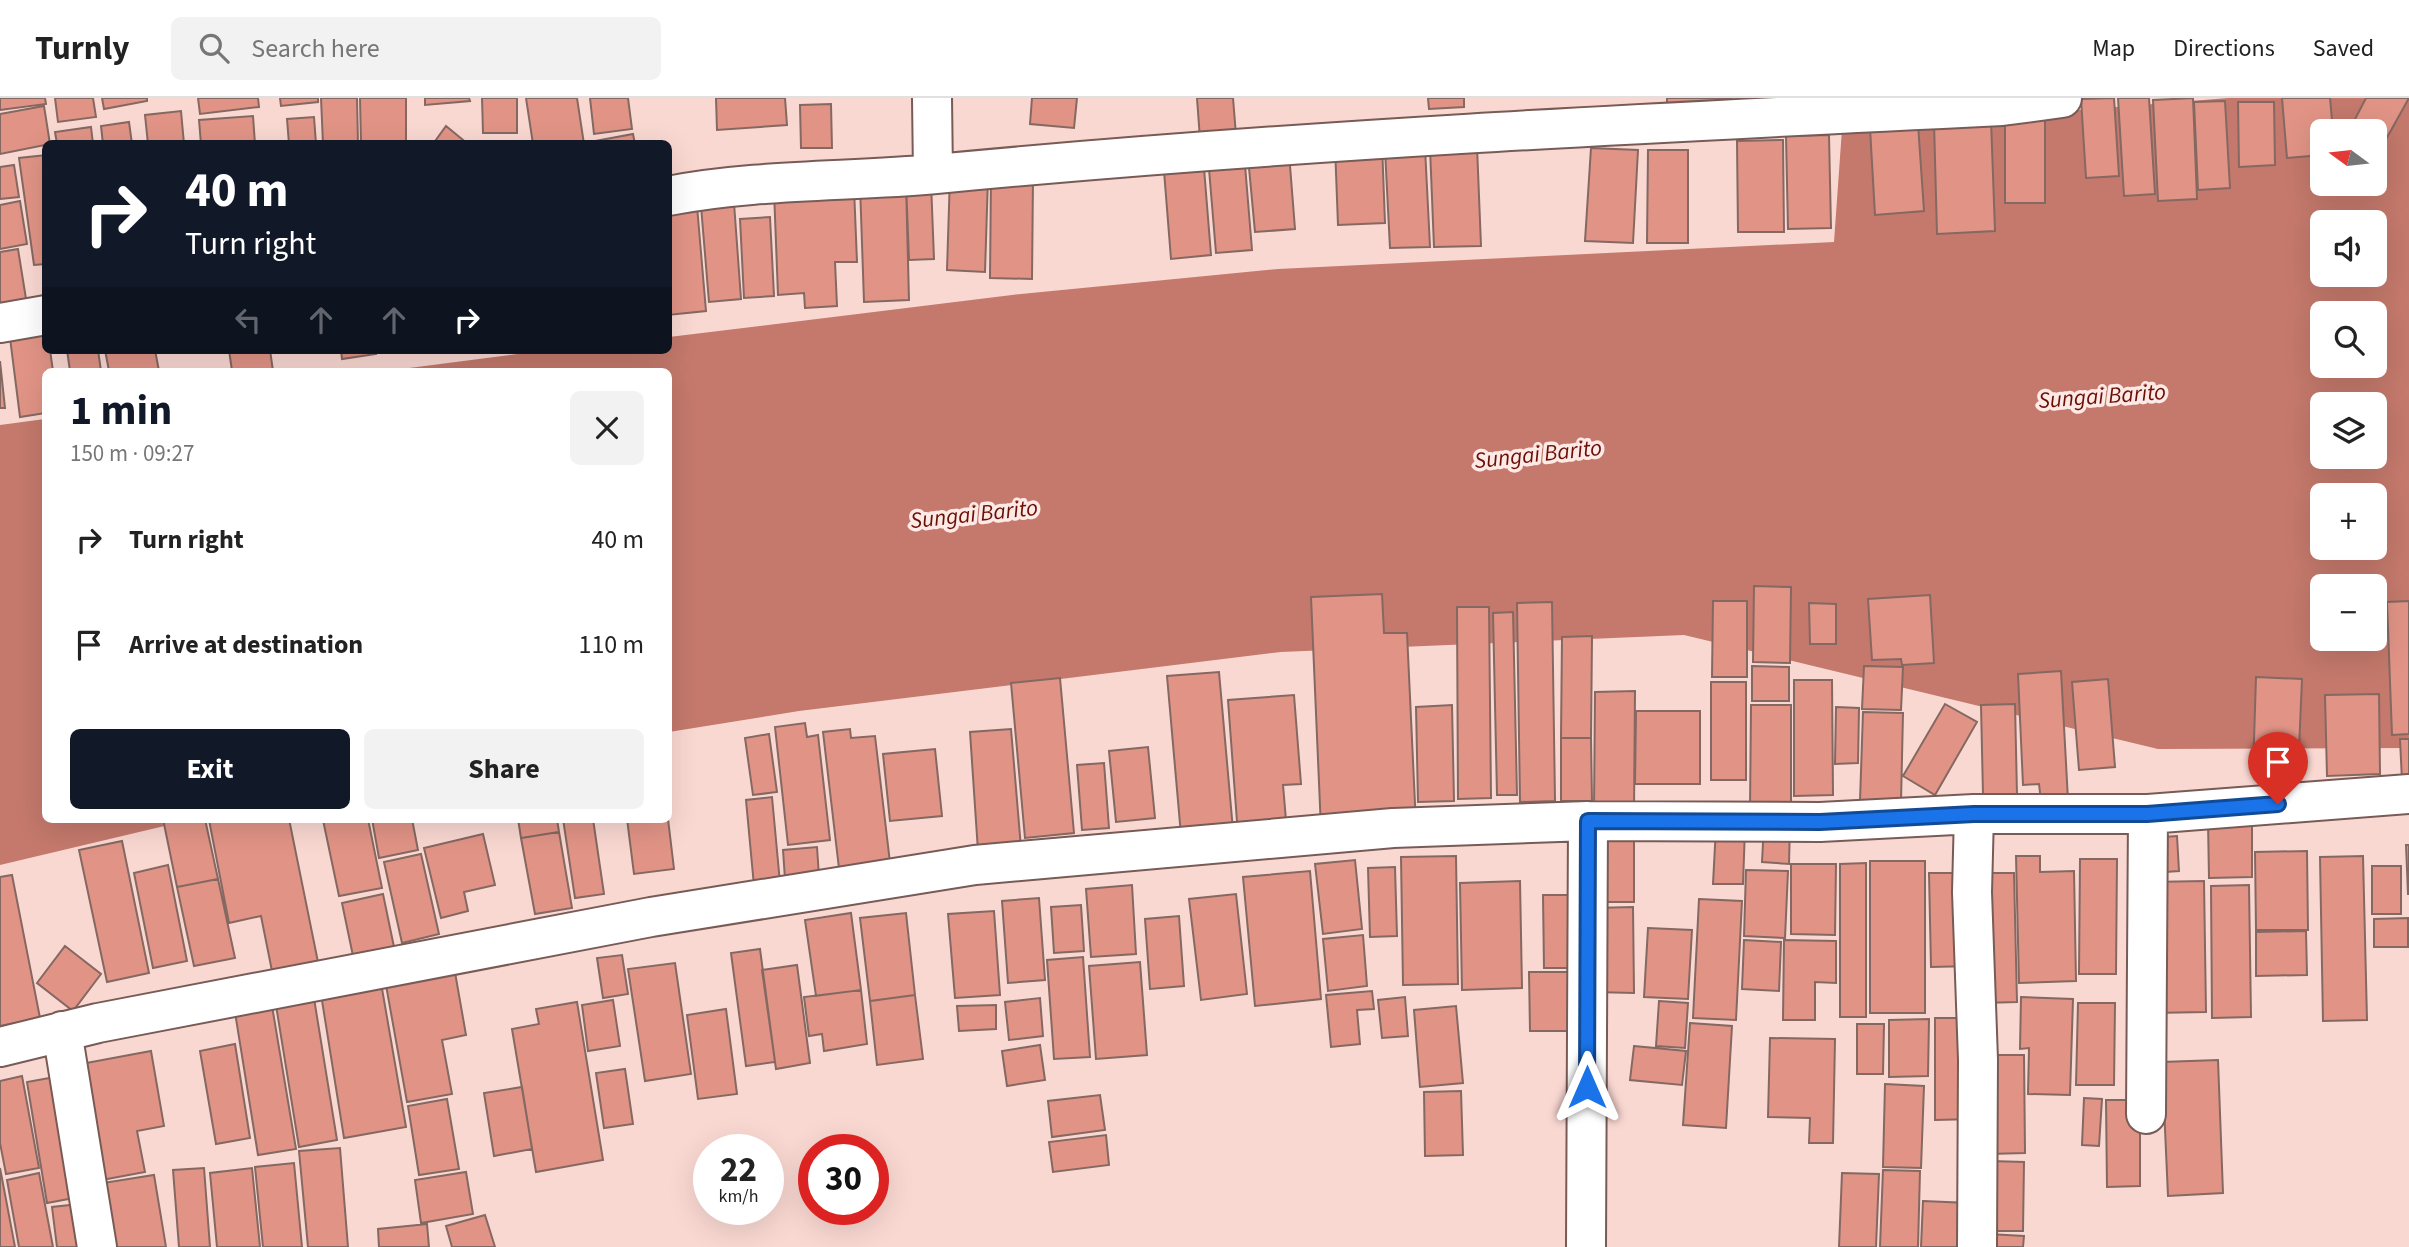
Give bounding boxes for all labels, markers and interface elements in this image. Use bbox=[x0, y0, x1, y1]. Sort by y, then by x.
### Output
search box bbox=[171, 17, 661, 80]
text: Turnly bbox=[35, 25, 129, 72]
icon: search bbox=[195, 29, 233, 67]
text: Search here bbox=[251, 30, 380, 67]
text: Map bbox=[2092, 31, 2135, 66]
text: Directions bbox=[2173, 31, 2275, 66]
text: Saved bbox=[2313, 31, 2374, 66]
north arrow bbox=[2310, 119, 2387, 196]
map controls bbox=[2310, 119, 2387, 651]
text: 40 m bbox=[185, 156, 289, 226]
icon: right bbox=[70, 168, 161, 259]
button: sound bbox=[2310, 210, 2387, 287]
text: Turn right bbox=[185, 221, 316, 267]
icon: left bbox=[229, 301, 267, 339]
icon: ahead bbox=[302, 301, 340, 339]
icon: ahead bbox=[375, 301, 413, 339]
icon: right bbox=[448, 301, 486, 339]
button: search bbox=[2310, 301, 2387, 378]
water label: Sungai Barito bbox=[2037, 375, 2167, 417]
text: 1 min bbox=[70, 381, 172, 441]
button: close bbox=[570, 391, 644, 465]
button: layers bbox=[2310, 392, 2387, 469]
water label: Sungai Barito bbox=[1473, 431, 1603, 477]
text: 150 m · 09:27 bbox=[70, 437, 194, 470]
button: + bbox=[2310, 483, 2387, 560]
water label: Sungai Barito bbox=[909, 491, 1039, 537]
icon: right bbox=[70, 521, 108, 559]
text: Turn right bbox=[129, 521, 244, 558]
text: 40 m bbox=[591, 521, 644, 558]
button: − bbox=[2310, 574, 2387, 651]
icon: arrive bbox=[70, 626, 108, 664]
text: Arrive at destination bbox=[129, 626, 363, 663]
text: 110 m bbox=[578, 626, 644, 663]
button: Exit bbox=[70, 729, 350, 809]
button: Share bbox=[364, 729, 644, 809]
pin bbox=[2248, 732, 2308, 804]
icon: arrive bbox=[2259, 743, 2297, 781]
position arrow bbox=[1550, 1050, 1624, 1124]
speed limit sign: 30 bbox=[798, 1134, 889, 1225]
text: 22 bbox=[720, 1145, 757, 1195]
text: km/h bbox=[719, 1184, 758, 1209]

